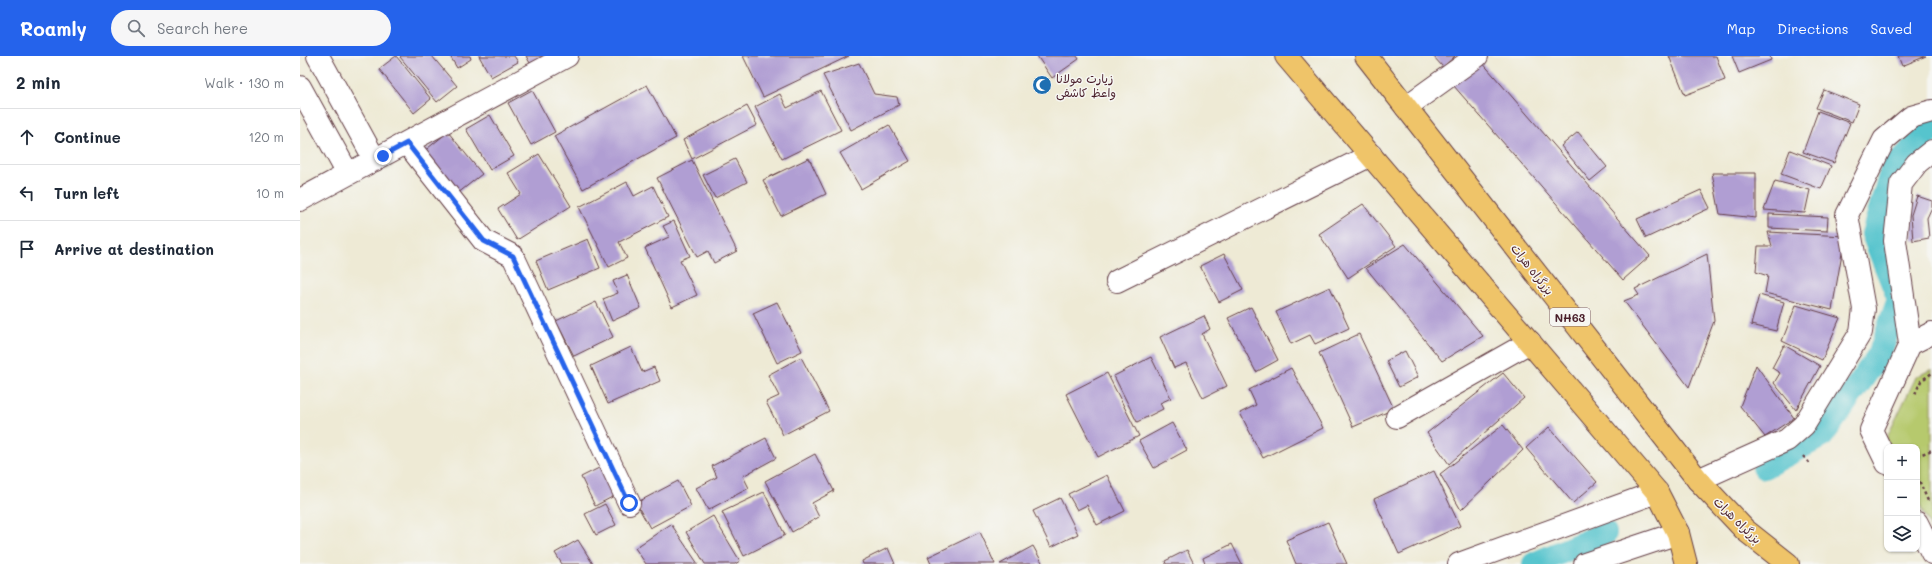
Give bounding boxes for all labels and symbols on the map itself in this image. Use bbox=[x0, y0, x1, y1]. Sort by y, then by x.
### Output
place label: زیارت مولانا واعظ کاشفی bbox=[1056, 70, 1116, 101]
mosque icon: زیارت مولانا واعظ کاشفی bbox=[1031, 74, 1053, 96]
route end bbox=[374, 147, 392, 165]
street label: بزرگراه هرات bbox=[1507, 240, 1558, 298]
road number: NH63 bbox=[1550, 308, 1590, 326]
street label: بزرگراه هرات bbox=[1710, 493, 1765, 548]
route start bbox=[620, 494, 638, 512]

